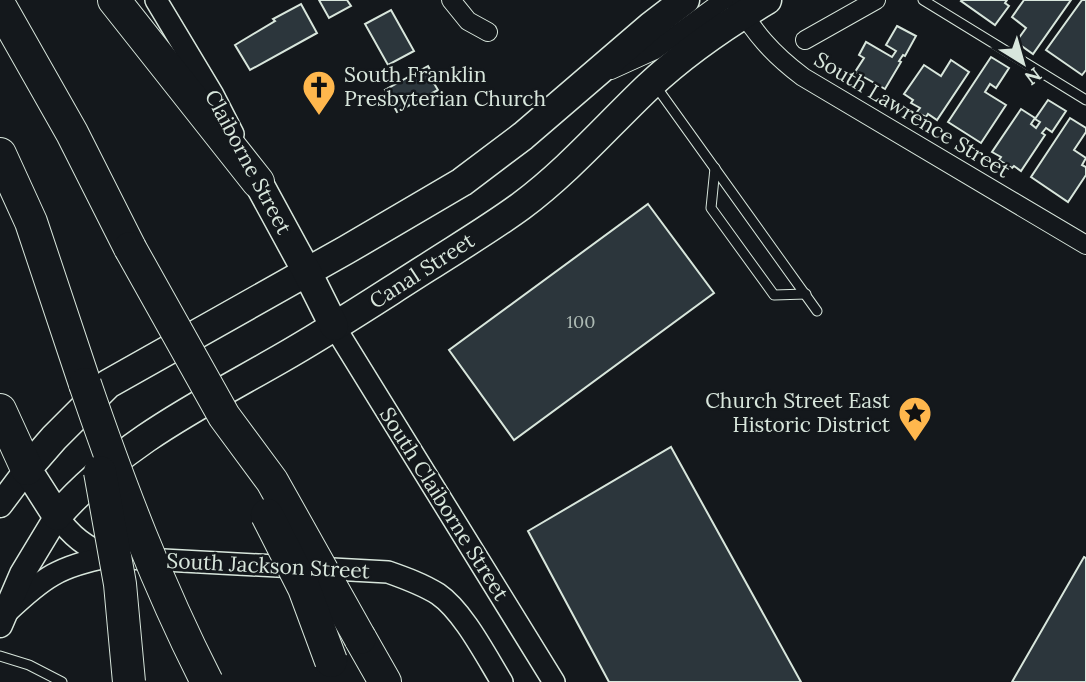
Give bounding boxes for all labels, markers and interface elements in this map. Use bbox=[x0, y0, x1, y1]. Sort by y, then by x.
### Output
north arrow bbox=[988, 28, 1058, 98]
street label: South Lawrence Street bbox=[810, 45, 1016, 184]
place label: South Franklin Presbyterian Church bbox=[344, 61, 546, 112]
text: N bbox=[1020, 63, 1046, 91]
church icon: South Franklin Presbyterian Church bbox=[300, 68, 338, 117]
street label: Claiborne Street bbox=[199, 85, 298, 239]
street label: Canal Street bbox=[364, 226, 480, 315]
house number: 100 bbox=[567, 310, 595, 333]
place label: Church Street East Historic District bbox=[705, 387, 891, 438]
place icon: Church Street East Historic District bbox=[896, 394, 934, 443]
street label: South Claiborne Street bbox=[374, 402, 515, 606]
street label: South Jackson Street bbox=[166, 547, 371, 584]

